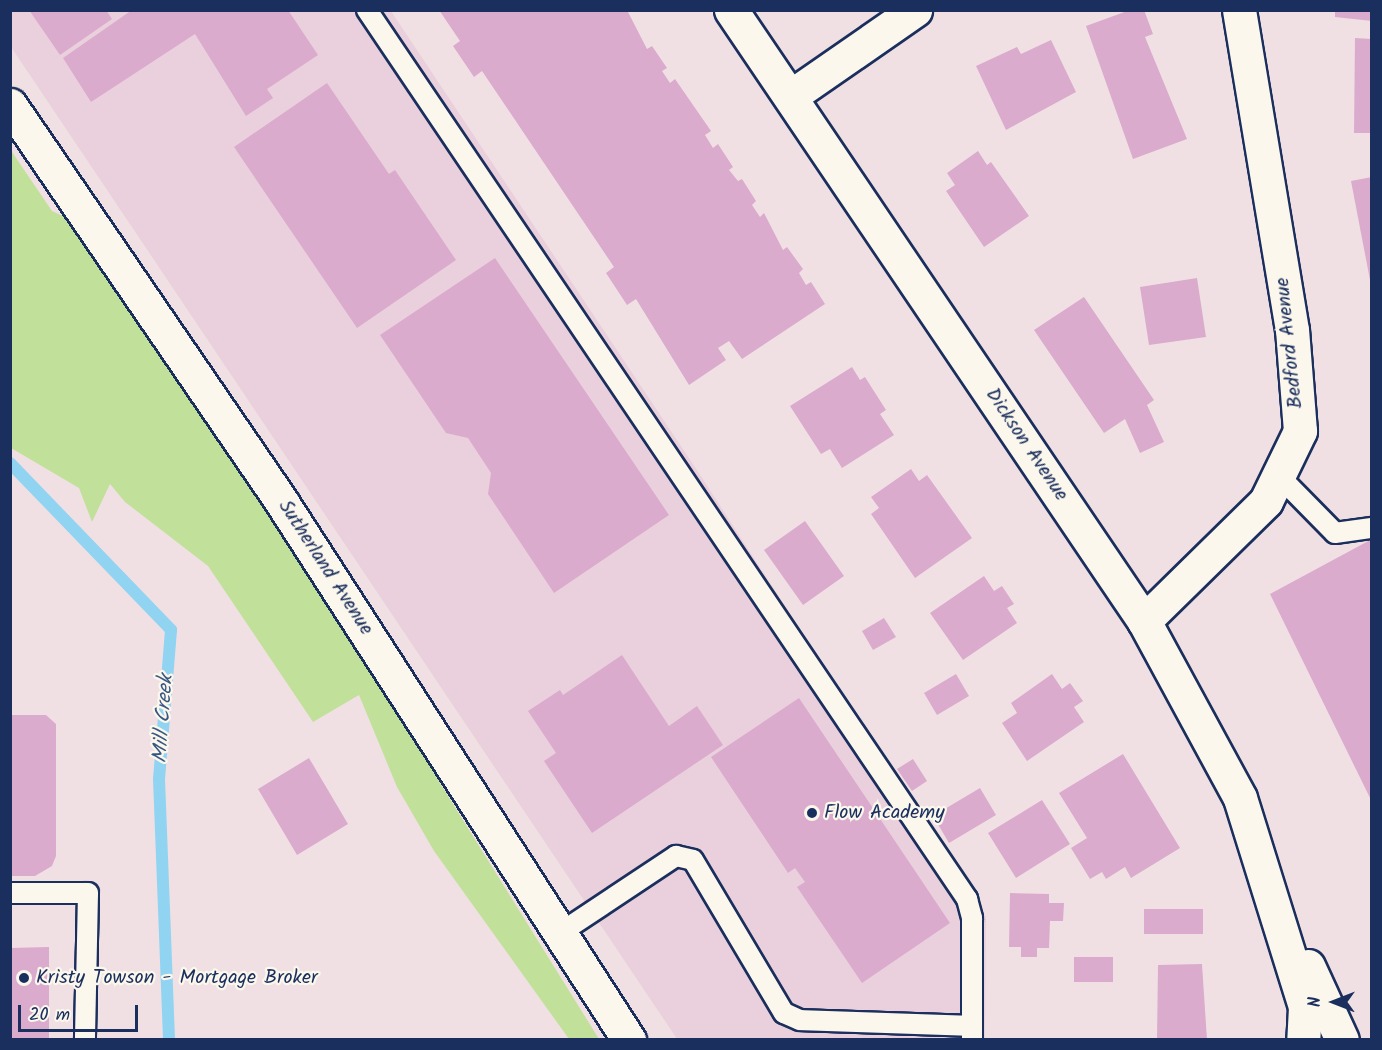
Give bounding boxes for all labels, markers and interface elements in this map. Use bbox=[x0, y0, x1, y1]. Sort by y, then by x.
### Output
street label: Bedford Avenue bbox=[1271, 276, 1309, 410]
street label: Dickson Avenue bbox=[979, 384, 1073, 506]
street label: Sutherland Avenue bbox=[272, 496, 378, 640]
water label: Mill Creek bbox=[148, 674, 180, 764]
place label: Flow Academy bbox=[824, 801, 945, 825]
marker: Flow Academy bbox=[805, 806, 819, 820]
place label: Kristy Towson - Mortgage Broker bbox=[36, 966, 318, 990]
marker: Kristy Towson - Mortgage Broker bbox=[17, 971, 31, 985]
north arrow bbox=[1304, 972, 1364, 1032]
scale bar bbox=[21, 993, 141, 1031]
text: N bbox=[1303, 997, 1328, 1007]
text: 20 m bbox=[29, 1001, 70, 1030]

